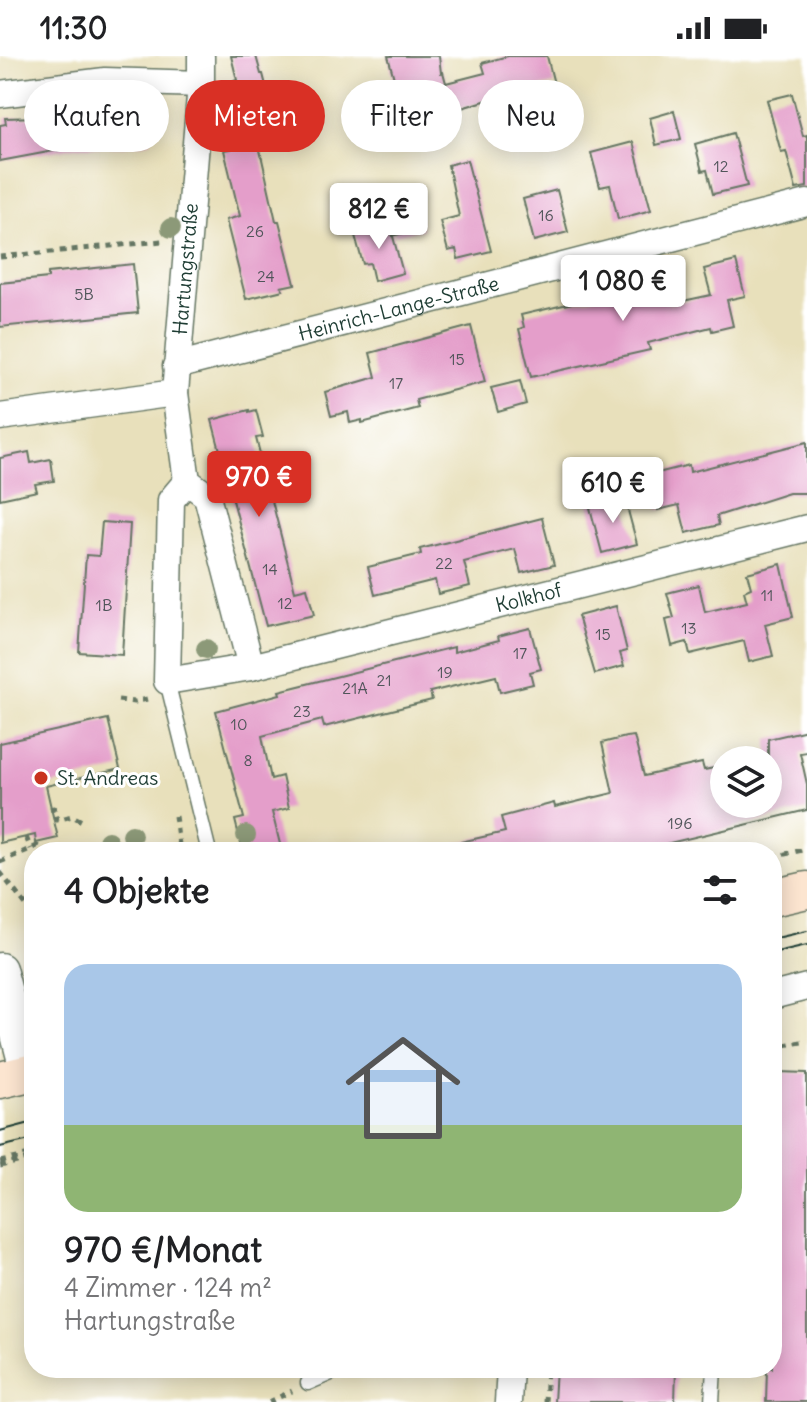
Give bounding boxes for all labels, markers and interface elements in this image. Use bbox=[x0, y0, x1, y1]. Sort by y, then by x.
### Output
text: 11:30 bbox=[40, 9, 107, 47]
chip: Kaufen bbox=[24, 80, 169, 152]
chip: Mieten bbox=[185, 80, 325, 152]
chip: Filter bbox=[341, 80, 462, 152]
chip: Neu bbox=[478, 80, 584, 152]
house number: 12 bbox=[713, 156, 729, 176]
pin: 812 € bbox=[323, 183, 435, 251]
text: 812 € bbox=[348, 192, 410, 225]
street label: Hartungstraße bbox=[167, 202, 203, 336]
house number: 16 bbox=[538, 205, 554, 225]
house number: 26 bbox=[246, 221, 264, 241]
pin: 1 080 € bbox=[549, 255, 697, 323]
text: 1 080 € bbox=[579, 264, 667, 297]
house number: 24 bbox=[257, 266, 275, 286]
street label: Heinrich-Lange-Straße bbox=[296, 270, 502, 346]
house number: 5B bbox=[74, 284, 94, 304]
house number: 15 bbox=[449, 349, 465, 369]
house number: 17 bbox=[389, 373, 403, 393]
pin: 970 € bbox=[203, 451, 315, 519]
pin: 610 € bbox=[557, 457, 669, 525]
text: 970 € bbox=[225, 460, 293, 493]
text: 610 € bbox=[580, 466, 646, 499]
house number: 22 bbox=[435, 553, 453, 573]
house number: 14 bbox=[262, 559, 278, 579]
street label: Kolkhof bbox=[493, 577, 564, 617]
house number: 11 bbox=[761, 585, 773, 605]
house number: 12 bbox=[277, 593, 293, 613]
house number: 1B bbox=[96, 595, 112, 615]
house number: 13 bbox=[681, 618, 697, 638]
house number: 15 bbox=[595, 624, 611, 644]
house number: 17 bbox=[513, 643, 527, 663]
house number: 19 bbox=[437, 662, 453, 682]
house number: 21 bbox=[376, 670, 392, 690]
house number: 21A bbox=[342, 678, 368, 698]
house number: 23 bbox=[293, 701, 311, 721]
house number: 10 bbox=[231, 714, 247, 734]
map controls bbox=[710, 746, 782, 818]
button: layers bbox=[710, 746, 782, 818]
house number: 8 bbox=[243, 750, 253, 770]
place label: St. Andreas bbox=[57, 765, 158, 790]
marker: St. Andreas bbox=[32, 769, 50, 787]
house number: 196 bbox=[668, 813, 692, 833]
icon: filters bbox=[698, 868, 742, 912]
text: 4 Objekte bbox=[64, 869, 210, 912]
icon: home bbox=[331, 1016, 475, 1160]
text: 970 €/Monat bbox=[64, 1228, 262, 1271]
text: 4 Zimmer · 124 m² bbox=[64, 1271, 272, 1304]
text: Hartungstraße bbox=[64, 1304, 236, 1337]

